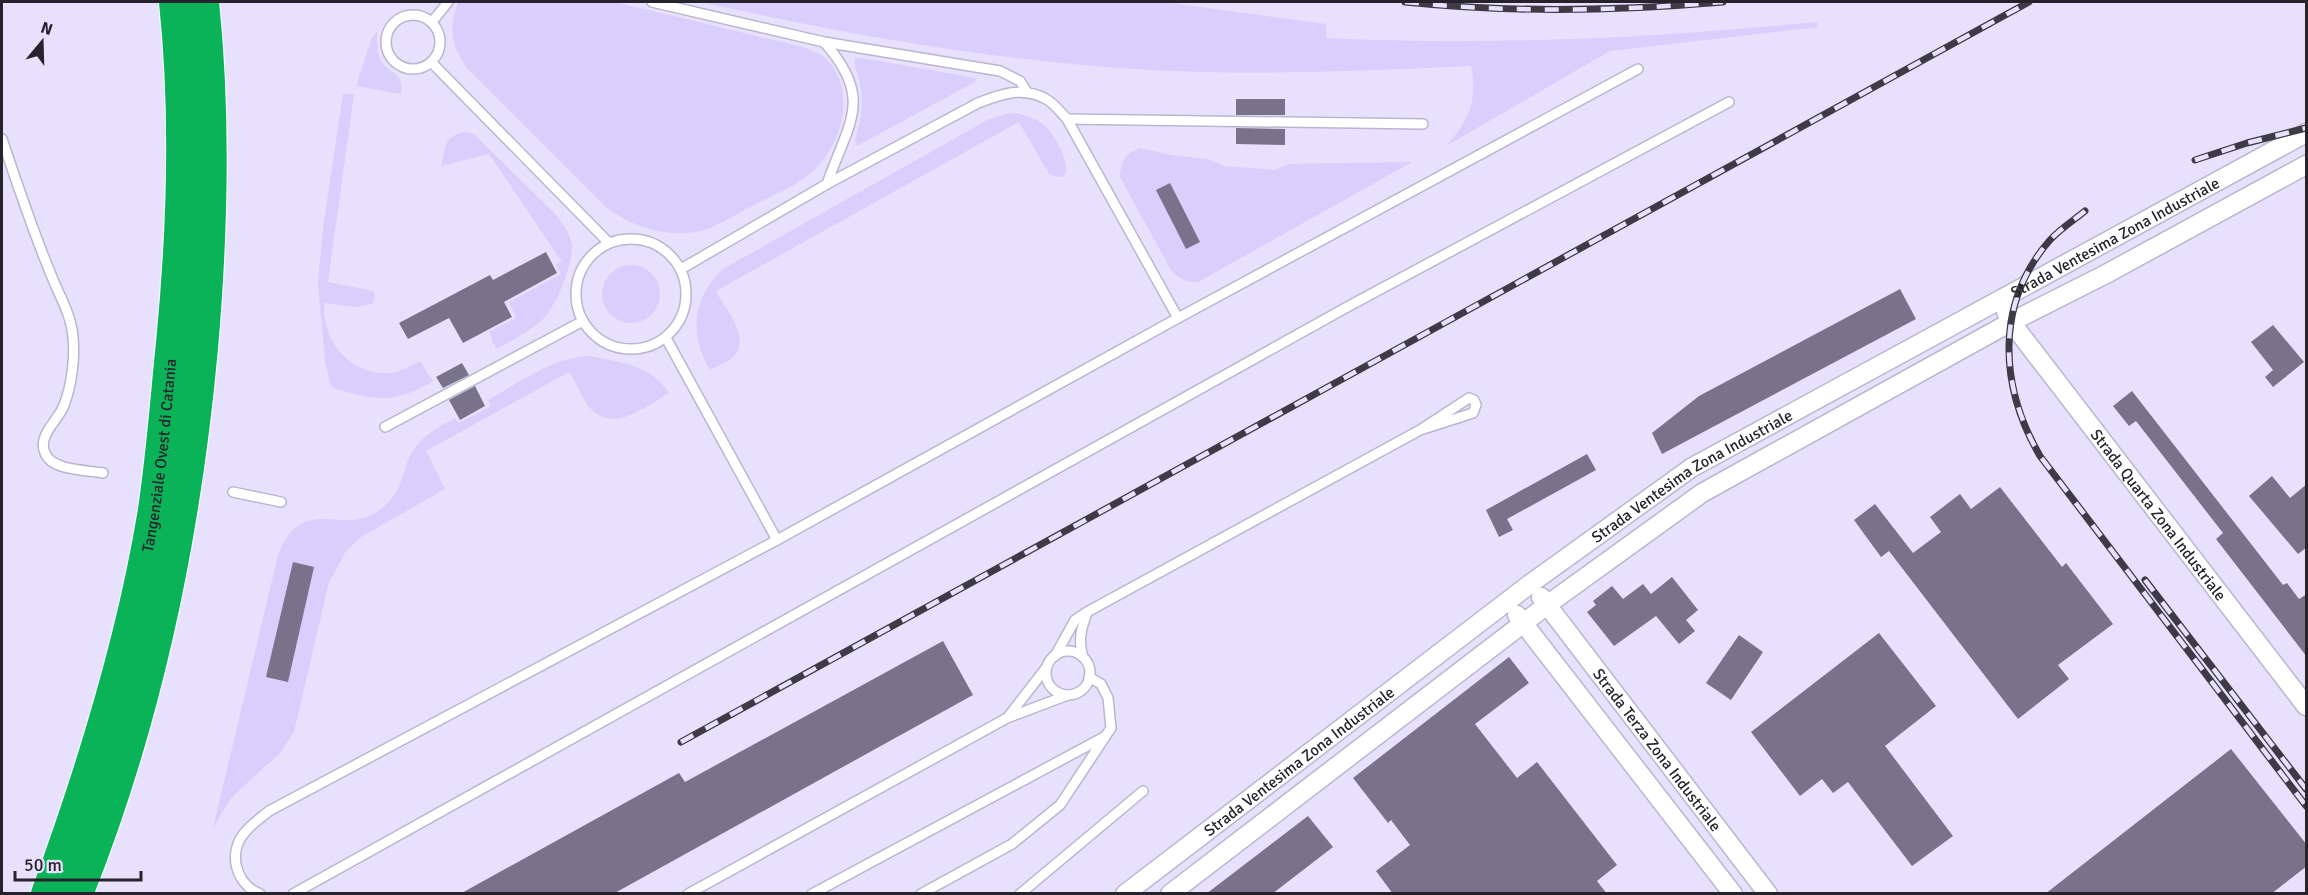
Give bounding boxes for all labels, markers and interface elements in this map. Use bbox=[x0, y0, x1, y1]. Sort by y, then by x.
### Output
north arrow bbox=[12, 12, 72, 72]
text: N bbox=[38, 17, 55, 40]
street label: Strada Ventesima Zona Industriale bbox=[2007, 173, 2223, 303]
street label: Tangenziale Ovest di Catania bbox=[138, 358, 181, 554]
street label: Strada Ventesima Zona Industriale bbox=[1588, 406, 1796, 548]
street label: Strada Quarta Zona Industriale bbox=[2086, 425, 2230, 605]
street label: Strada Terza Zona Industriale bbox=[1588, 665, 1725, 836]
street label: Strada Ventesima Zona Industriale bbox=[1200, 682, 1399, 841]
scale bar bbox=[15, 844, 141, 882]
text: 50 m bbox=[24, 854, 62, 876]

